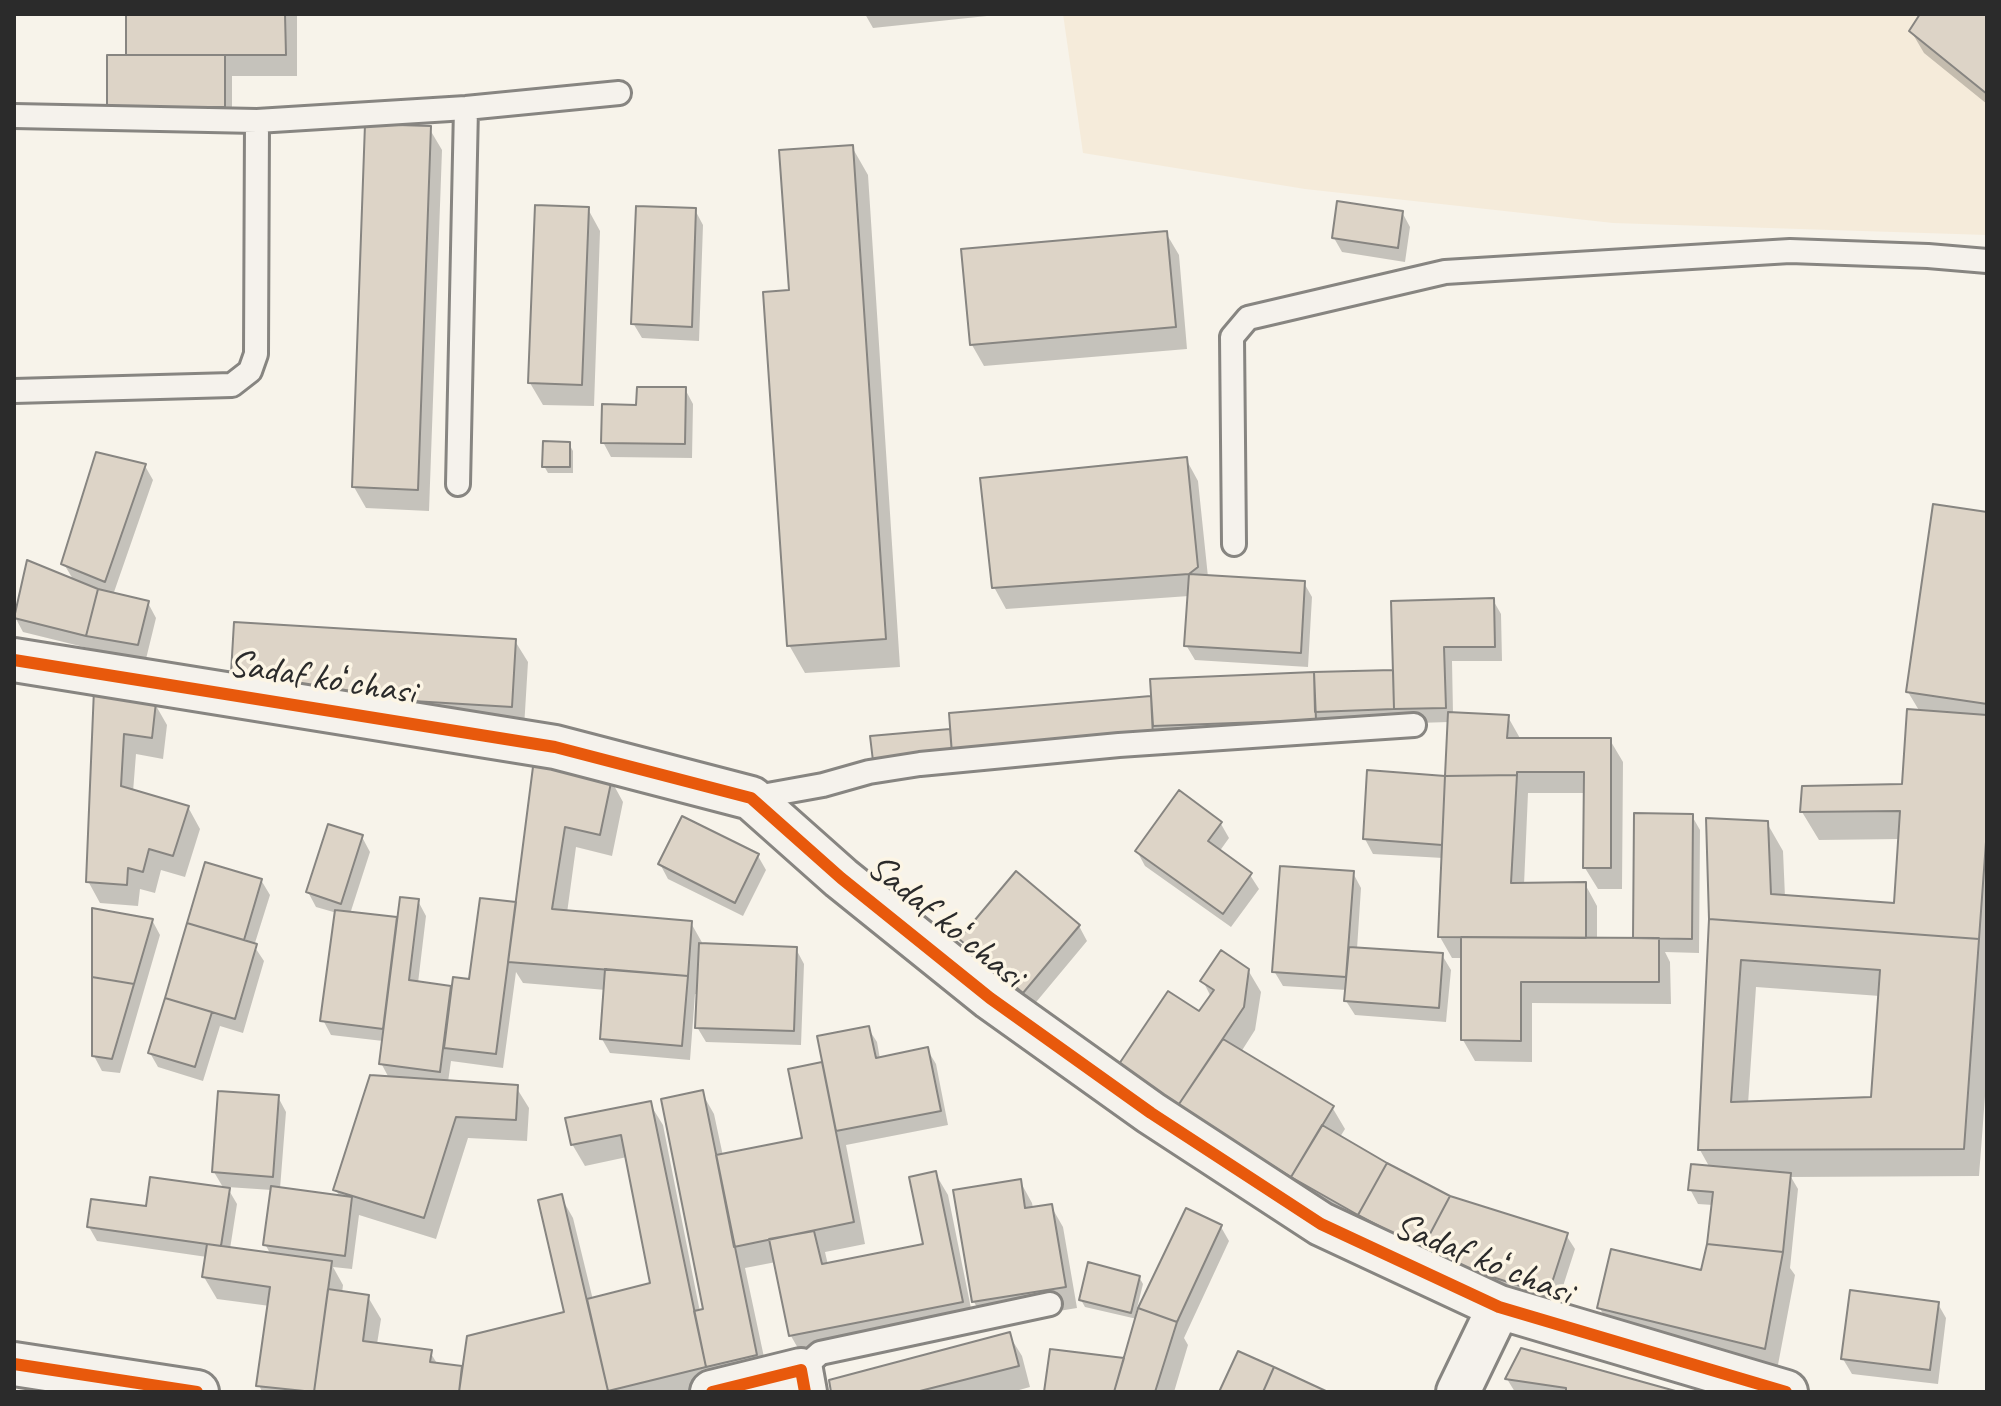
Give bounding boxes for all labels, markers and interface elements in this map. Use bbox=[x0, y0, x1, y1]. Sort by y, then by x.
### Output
street label: Sadaf koʻchasi bbox=[225, 642, 419, 716]
street label: Sadaf koʻchasi bbox=[857, 845, 1033, 999]
street label: Sadaf koʻchasi bbox=[1387, 1204, 1579, 1316]

